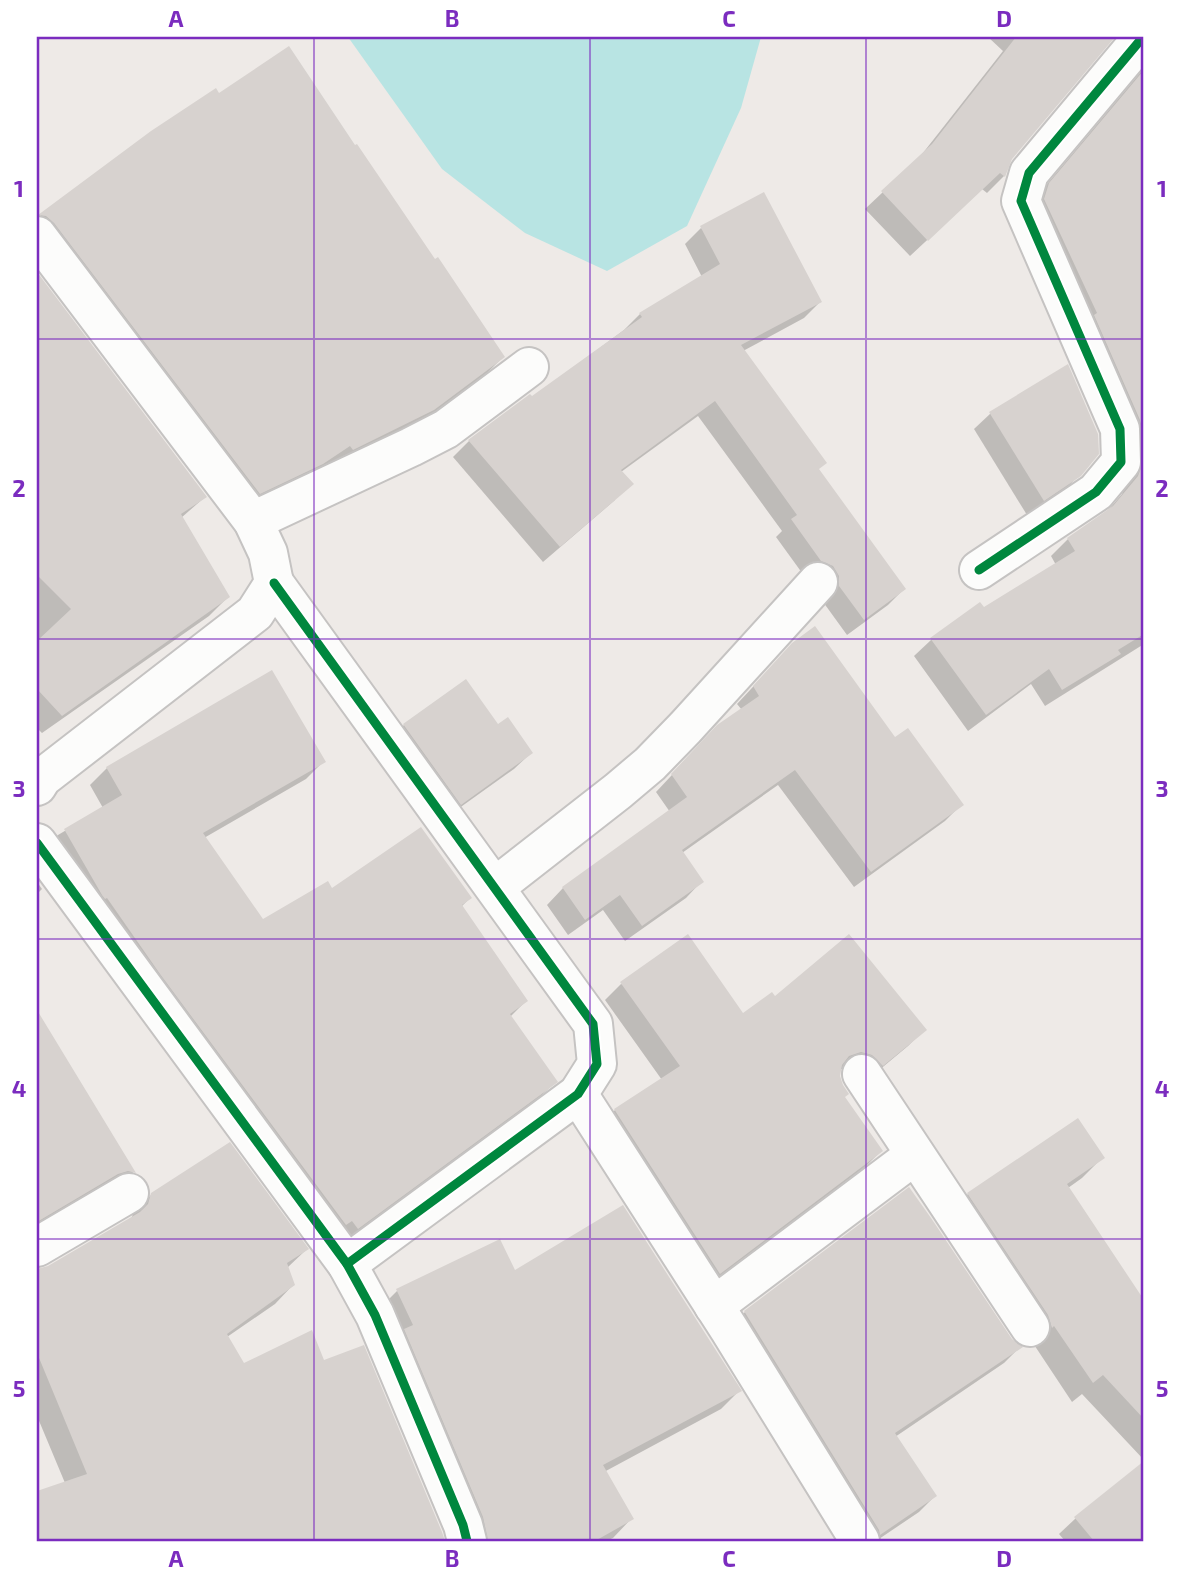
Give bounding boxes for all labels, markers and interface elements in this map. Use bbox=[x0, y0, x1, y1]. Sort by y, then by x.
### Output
text: A bbox=[168, 4, 184, 32]
text: B bbox=[445, 4, 459, 32]
text: C bbox=[722, 4, 736, 32]
text: D bbox=[996, 4, 1012, 32]
text: 1 bbox=[14, 174, 24, 202]
text: 1 bbox=[1157, 174, 1167, 202]
text: 2 bbox=[12, 474, 26, 502]
text: 2 bbox=[1155, 474, 1169, 502]
text: 3 bbox=[12, 774, 26, 802]
text: 3 bbox=[1155, 774, 1169, 802]
text: 4 bbox=[12, 1074, 26, 1102]
text: 4 bbox=[1155, 1074, 1169, 1102]
text: 5 bbox=[13, 1374, 25, 1402]
text: 5 bbox=[1156, 1374, 1168, 1402]
text: A bbox=[168, 1544, 184, 1572]
text: B bbox=[445, 1544, 459, 1572]
text: C bbox=[722, 1544, 736, 1572]
text: D bbox=[996, 1544, 1012, 1572]

